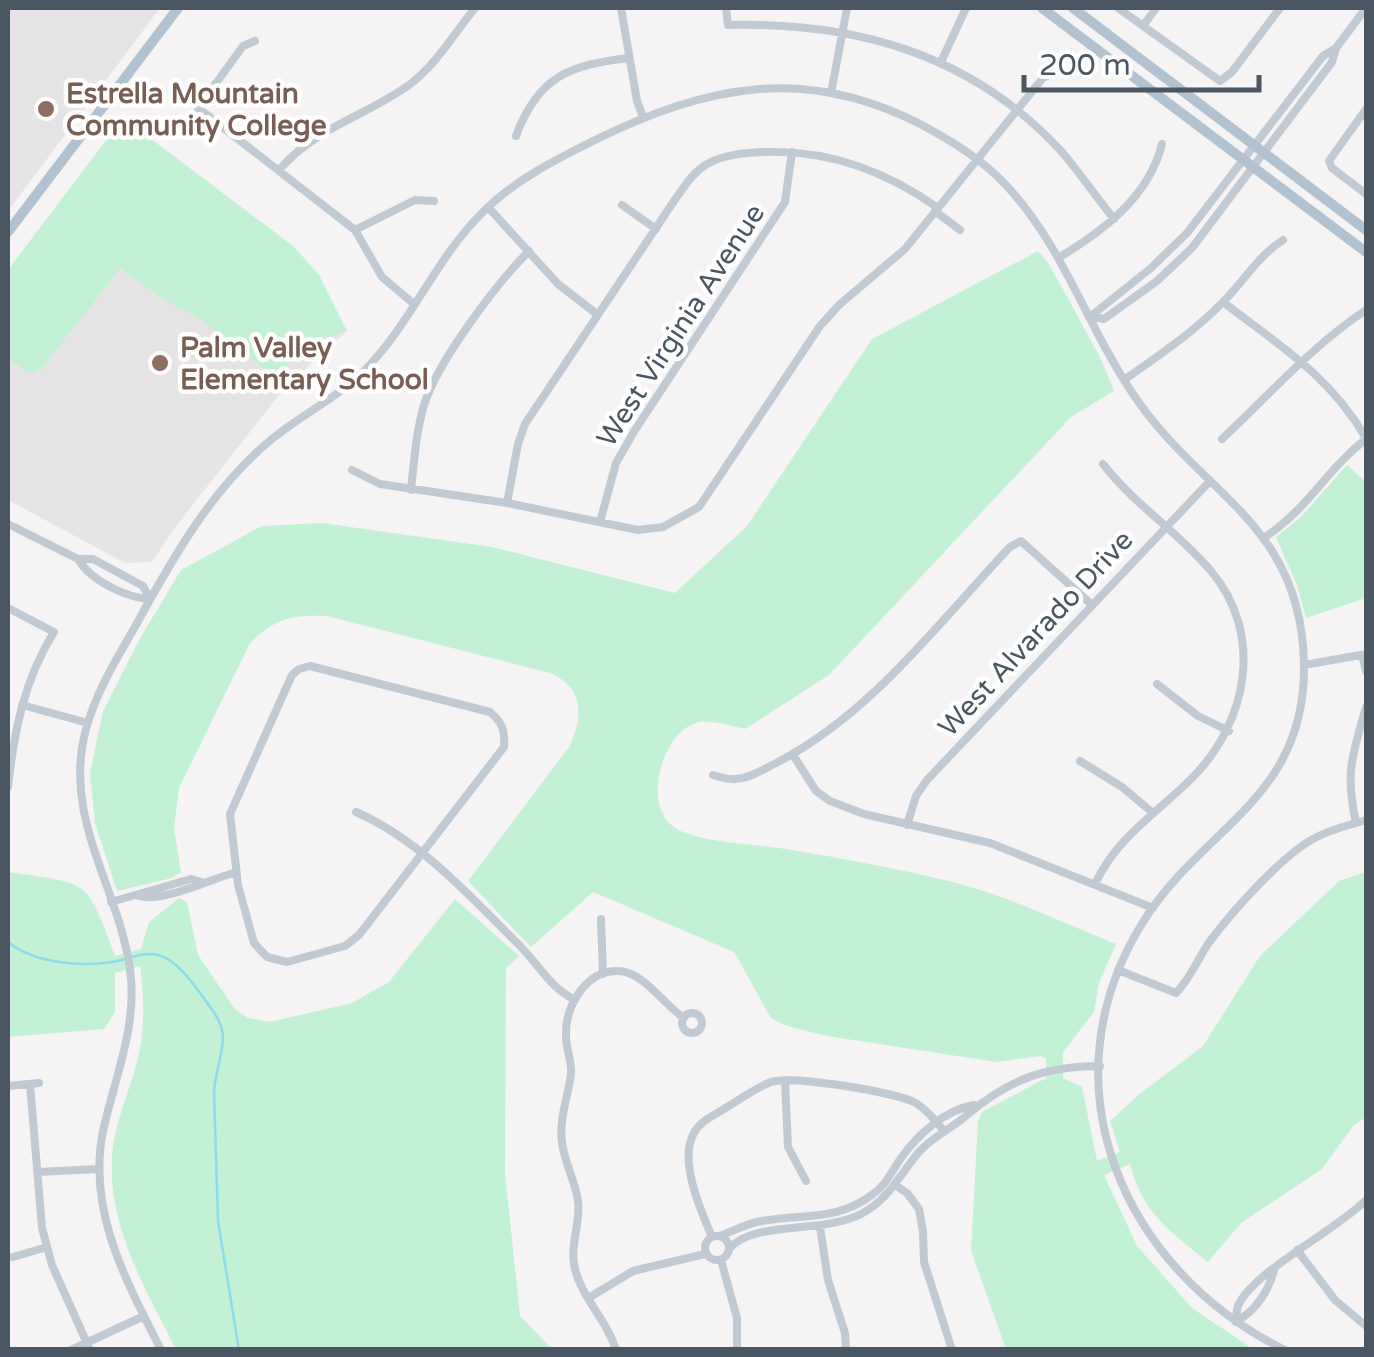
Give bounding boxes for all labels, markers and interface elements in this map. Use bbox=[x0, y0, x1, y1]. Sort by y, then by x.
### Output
scale bar bbox=[1024, 30, 1259, 92]
text: 200 m bbox=[1039, 47, 1131, 84]
place label: Estrella Mountain Community College bbox=[66, 77, 327, 143]
marker: Estrella Mountain Community College bbox=[35, 98, 57, 120]
street label: West Virginia Avenue bbox=[590, 198, 772, 453]
place label: Palm Valley Elementary School bbox=[180, 331, 429, 397]
marker: Palm Valley Elementary School bbox=[149, 352, 171, 374]
street label: West Alvarado Drive bbox=[931, 523, 1140, 744]

